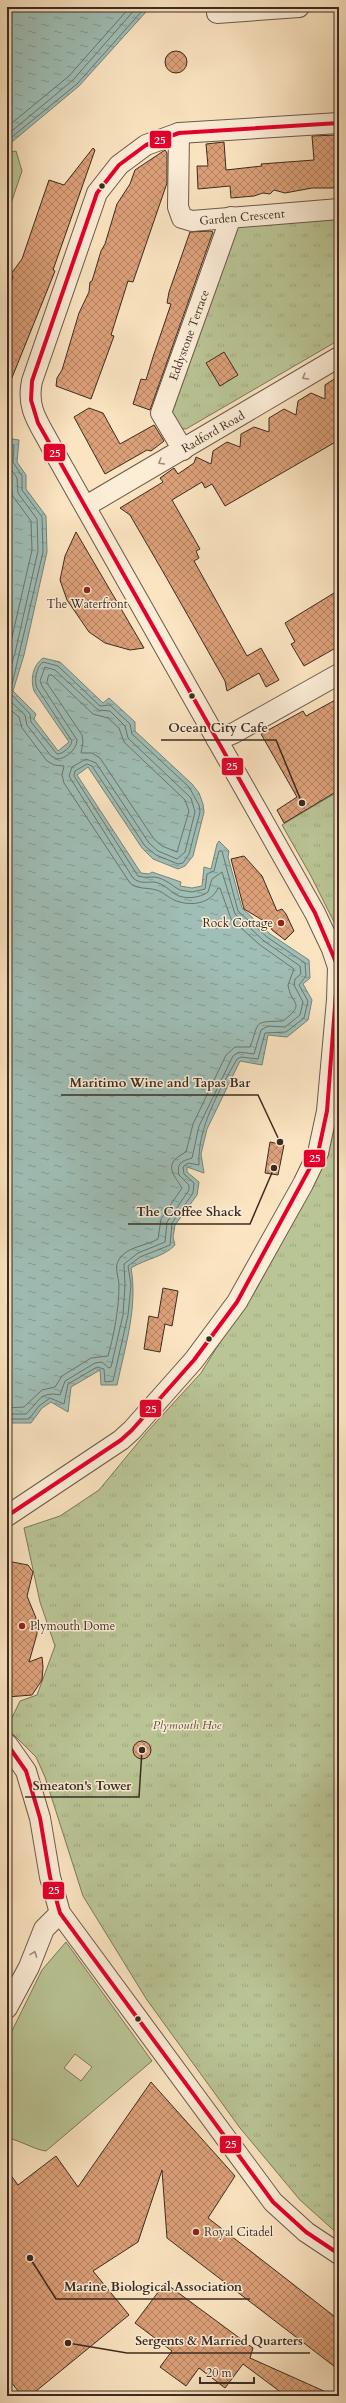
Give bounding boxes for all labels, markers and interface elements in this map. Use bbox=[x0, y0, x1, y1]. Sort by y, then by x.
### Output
line badge: 25 bbox=[149, 130, 172, 149]
text: 25 bbox=[154, 133, 166, 148]
unlabelled marker bbox=[97, 181, 107, 191]
street label: Garden Crescent bbox=[199, 205, 285, 229]
street label: Eddystone Terrace bbox=[165, 287, 213, 383]
one-way arrow bbox=[302, 373, 309, 380]
street label: Radford Road bbox=[179, 407, 248, 457]
line badge: 25 bbox=[43, 443, 66, 462]
text: 25 bbox=[49, 446, 61, 461]
one-way arrow bbox=[158, 458, 165, 465]
marker: The Waterfront bbox=[82, 585, 92, 595]
place label: The Waterfront bbox=[46, 596, 128, 612]
unlabelled marker bbox=[187, 691, 197, 701]
callout: Ocean City Cafe bbox=[161, 715, 276, 740]
text: Ocean City Cafe bbox=[168, 719, 268, 737]
line badge: 25 bbox=[221, 757, 244, 776]
text: 25 bbox=[226, 759, 238, 774]
place label: Rock Cottage bbox=[202, 915, 273, 931]
marker: Rock Cottage bbox=[276, 918, 286, 928]
callout: Maritimo Wine and Tapas Bar bbox=[61, 1070, 258, 1095]
text: Maritimo Wine and Tapas Bar bbox=[70, 1074, 251, 1092]
line badge: 25 bbox=[303, 1149, 326, 1168]
text: 25 bbox=[309, 1151, 321, 1166]
callout: The Coffee Shack bbox=[128, 1199, 250, 1224]
text: The Coffee Shack bbox=[136, 1203, 243, 1221]
unlabelled marker bbox=[204, 1334, 214, 1344]
line badge: 25 bbox=[139, 1399, 162, 1418]
text: 25 bbox=[145, 1402, 157, 1417]
place label: Plymouth Dome bbox=[30, 1618, 115, 1634]
marker: Plymouth Dome bbox=[17, 1621, 27, 1631]
park label: Plymouth Hoe bbox=[153, 1717, 222, 1733]
callout: Smeaton's Tower bbox=[25, 1772, 139, 1797]
text: Smeaton's Tower bbox=[33, 1777, 132, 1795]
line badge: 25 bbox=[42, 1881, 65, 1900]
text: 25 bbox=[48, 1883, 60, 1898]
one-way arrow bbox=[30, 1950, 38, 1957]
unlabelled marker bbox=[133, 2014, 143, 2024]
line badge: 25 bbox=[219, 2135, 242, 2154]
text: 25 bbox=[225, 2137, 237, 2152]
place label: Royal Citadel bbox=[204, 2224, 273, 2240]
marker: Royal Citadel bbox=[191, 2227, 201, 2237]
callout: Marine Biological Association bbox=[56, 2274, 250, 2299]
text: Marine Biological Association bbox=[64, 2278, 243, 2296]
callout: Sergents & Married Quarters bbox=[127, 2328, 310, 2353]
text: Sergents & Married Quarters bbox=[135, 2332, 303, 2350]
scale bar bbox=[200, 2359, 254, 2385]
text: 20 m bbox=[206, 2365, 233, 2381]

